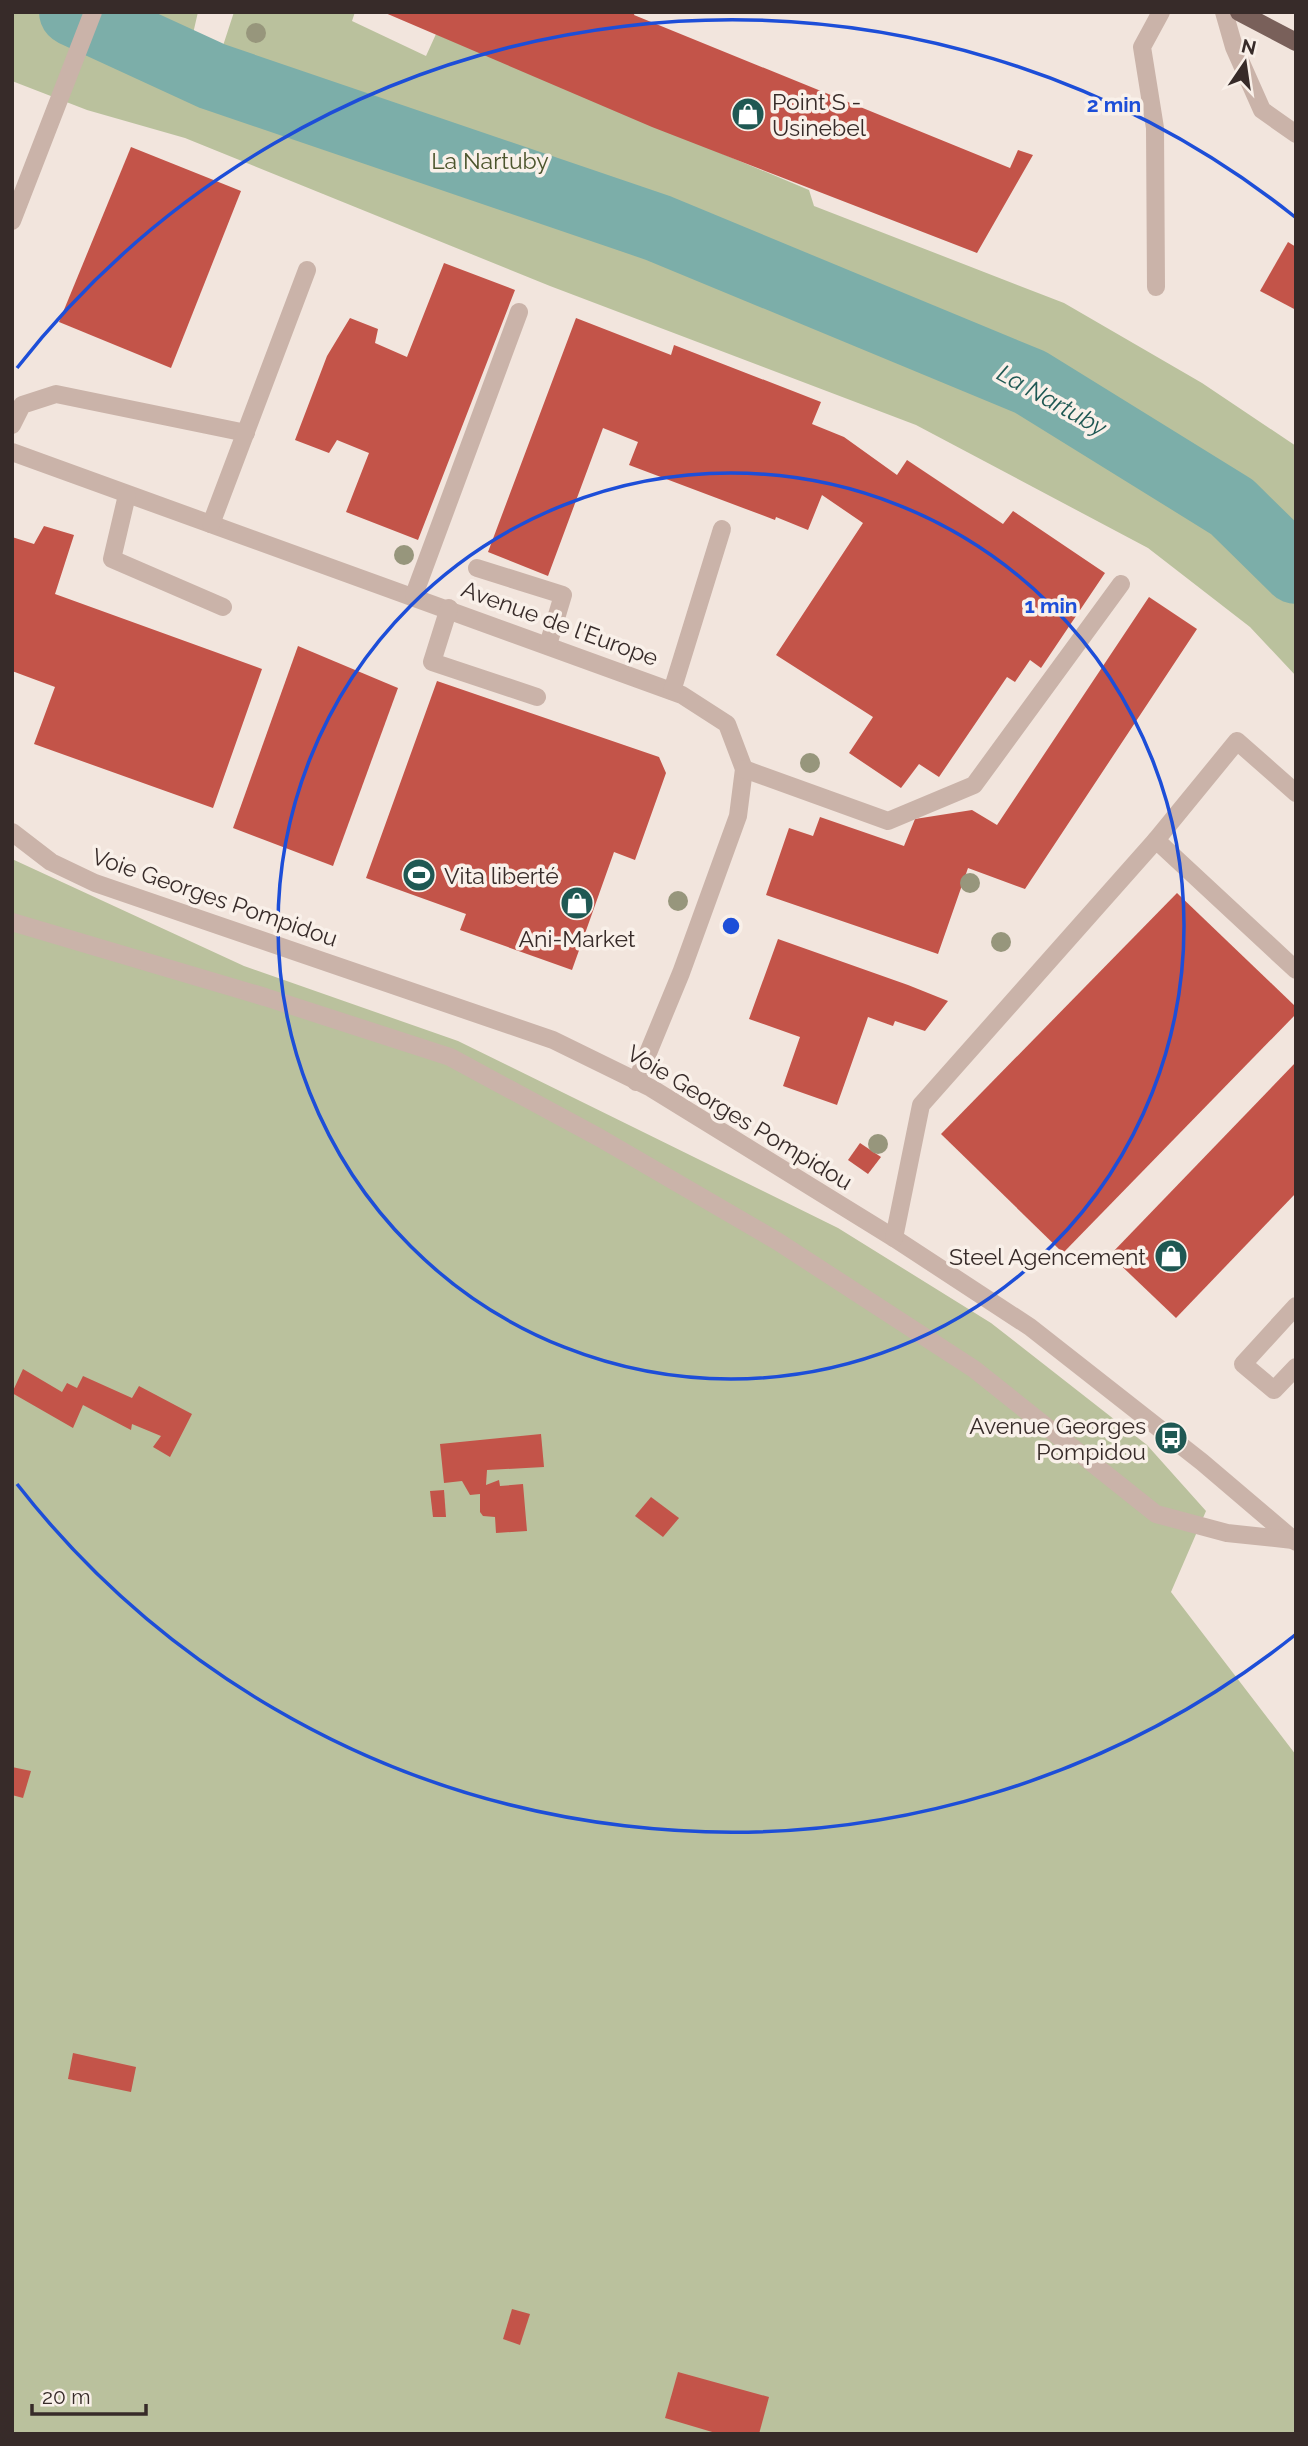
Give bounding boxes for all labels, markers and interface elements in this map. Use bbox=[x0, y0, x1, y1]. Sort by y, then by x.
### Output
north arrow bbox=[1210, 28, 1280, 98]
text: N bbox=[1239, 34, 1258, 59]
place label: Point S - Usinebel bbox=[772, 88, 867, 141]
text: 2 min bbox=[1087, 92, 1141, 117]
shop icon: Point S - Usinebel bbox=[729, 95, 767, 133]
park label: La Nartuby bbox=[431, 147, 549, 174]
water label: La Nartuby bbox=[992, 358, 1113, 442]
street label: Avenue de l'Europe bbox=[458, 575, 662, 671]
text: 1 min bbox=[1024, 593, 1078, 618]
street label: Voie Georges Pompidou bbox=[89, 842, 341, 952]
sports icon: Vita liberté bbox=[400, 856, 438, 894]
place label: Vita liberté bbox=[444, 862, 559, 889]
shop icon: Ani-Market bbox=[558, 884, 596, 922]
centre of rings bbox=[719, 914, 743, 938]
place label: Ani-Market bbox=[518, 925, 636, 952]
street label: Voie Georges Pompidou bbox=[622, 1039, 858, 1195]
shop icon: Steel Agencement bbox=[1152, 1237, 1190, 1275]
place label: Steel Agencement bbox=[949, 1243, 1146, 1270]
place label: Avenue Georges Pompidou bbox=[969, 1412, 1146, 1465]
bus stop icon: Avenue Georges Pompidou bbox=[1152, 1419, 1190, 1457]
scale bar bbox=[32, 2372, 145, 2416]
text: 20 m bbox=[42, 2384, 90, 2409]

